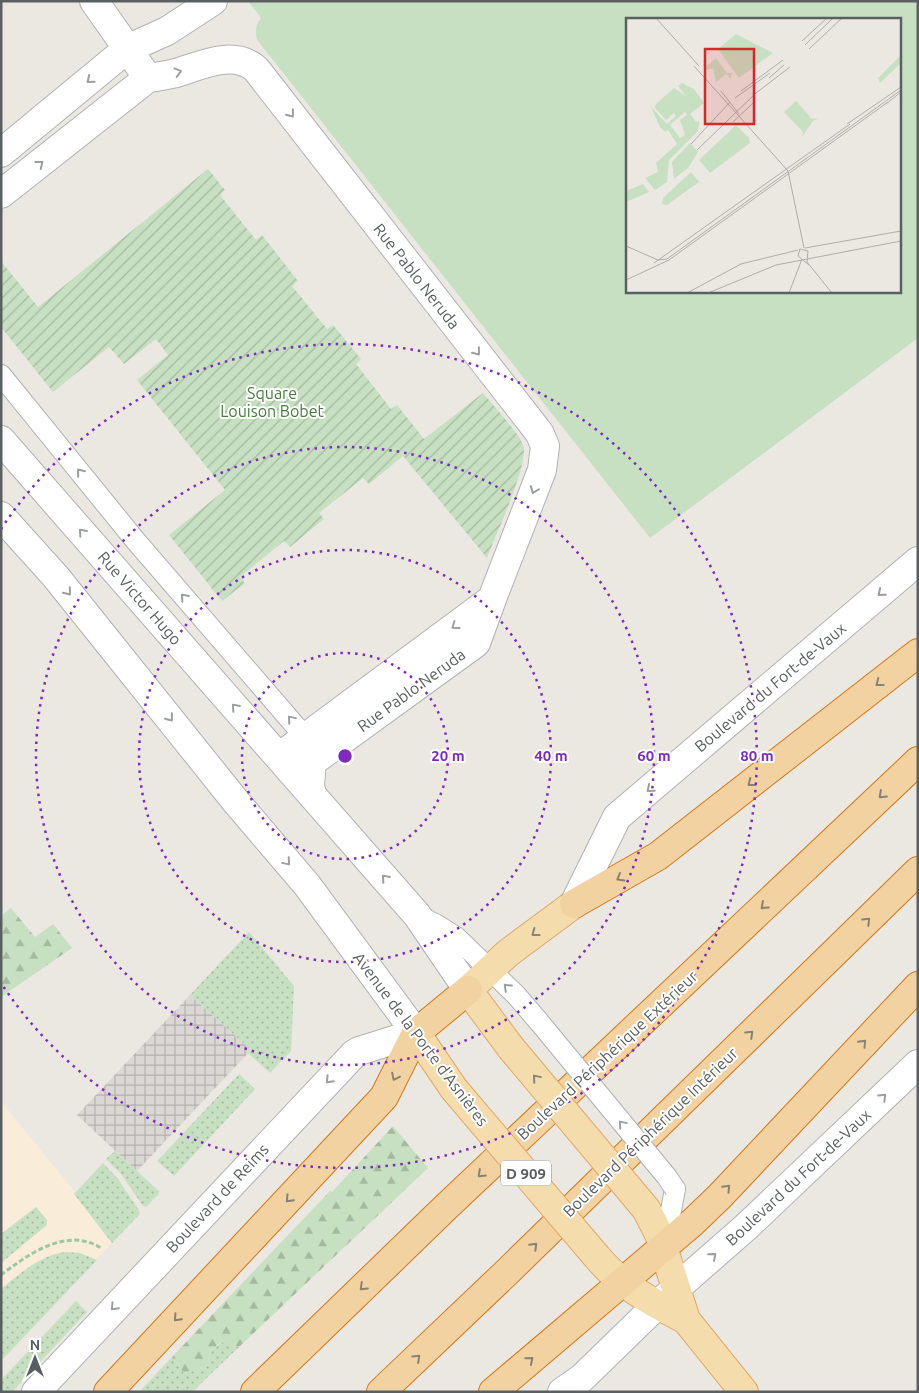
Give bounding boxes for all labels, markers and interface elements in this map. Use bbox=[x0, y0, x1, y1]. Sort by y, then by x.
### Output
inset map bbox=[626, 18, 902, 292]
one-way arrow bbox=[174, 67, 183, 78]
one-way arrow bbox=[87, 75, 96, 83]
one-way arrow bbox=[285, 108, 294, 117]
one-way arrow bbox=[34, 160, 43, 169]
street label: Rue Pablo Neruda bbox=[370, 220, 464, 332]
one-way arrow bbox=[471, 346, 479, 355]
park label: Square Louison Bobet bbox=[220, 384, 325, 420]
one-way arrow bbox=[77, 469, 85, 478]
one-way arrow bbox=[529, 485, 540, 494]
one-way arrow bbox=[79, 528, 88, 537]
street label: Rue Victor Hugo bbox=[95, 548, 185, 648]
one-way arrow bbox=[63, 586, 71, 595]
one-way arrow bbox=[877, 587, 886, 596]
one-way arrow bbox=[181, 593, 190, 602]
street label: Boulevard du Fort-de-Vaux bbox=[691, 619, 849, 755]
one-way arrow bbox=[452, 621, 461, 629]
street label: Rue Pablo Neruda bbox=[354, 645, 468, 735]
one-way arrow bbox=[876, 678, 885, 686]
one-way arrow bbox=[232, 704, 241, 713]
one-way arrow bbox=[165, 712, 173, 721]
one-way arrow bbox=[287, 716, 296, 725]
centre of rings bbox=[336, 747, 354, 765]
text: 20 m bbox=[431, 747, 465, 764]
text: 40 m bbox=[534, 747, 568, 764]
text: 60 m bbox=[637, 747, 671, 764]
text: 80 m bbox=[740, 747, 774, 764]
one-way arrow bbox=[748, 778, 757, 786]
one-way arrow bbox=[647, 783, 656, 791]
one-way arrow bbox=[879, 789, 888, 798]
one-way arrow bbox=[282, 856, 290, 865]
one-way arrow bbox=[616, 872, 625, 882]
one-way arrow bbox=[382, 875, 391, 884]
one-way arrow bbox=[761, 900, 770, 909]
one-way arrow bbox=[861, 918, 870, 927]
one-way arrow bbox=[531, 927, 541, 936]
street label: Avenue de la Porte d'Asnières bbox=[350, 949, 492, 1129]
street label: Boulevard Périphérique Extérieur bbox=[513, 967, 701, 1143]
one-way arrow bbox=[504, 984, 513, 993]
one-way arrow bbox=[744, 1031, 753, 1040]
one-way arrow bbox=[857, 1040, 866, 1049]
street label: Boulevard Périphérique Intérieur bbox=[559, 1044, 741, 1220]
one-way arrow bbox=[390, 1072, 401, 1081]
one-way arrow bbox=[326, 1074, 335, 1083]
one-way arrow bbox=[533, 1074, 542, 1083]
one-way arrow bbox=[877, 1094, 886, 1103]
street label: Boulevard du Fort-de-Vaux bbox=[722, 1105, 874, 1249]
one-way arrow bbox=[619, 1120, 628, 1129]
street label: Boulevard de Reims bbox=[162, 1140, 272, 1256]
road number: D 909 bbox=[501, 1160, 551, 1186]
one-way arrow bbox=[477, 1168, 486, 1177]
one-way arrow bbox=[721, 1184, 730, 1193]
one-way arrow bbox=[286, 1194, 295, 1203]
one-way arrow bbox=[528, 1243, 537, 1252]
one-way arrow bbox=[707, 1253, 716, 1262]
one-way arrow bbox=[360, 1281, 369, 1290]
one-way arrow bbox=[111, 1302, 120, 1311]
one-way arrow bbox=[174, 1312, 183, 1321]
north arrow bbox=[10, 1333, 60, 1383]
text: N bbox=[30, 1337, 40, 1353]
one-way arrow bbox=[411, 1355, 420, 1364]
one-way arrow bbox=[524, 1357, 533, 1366]

